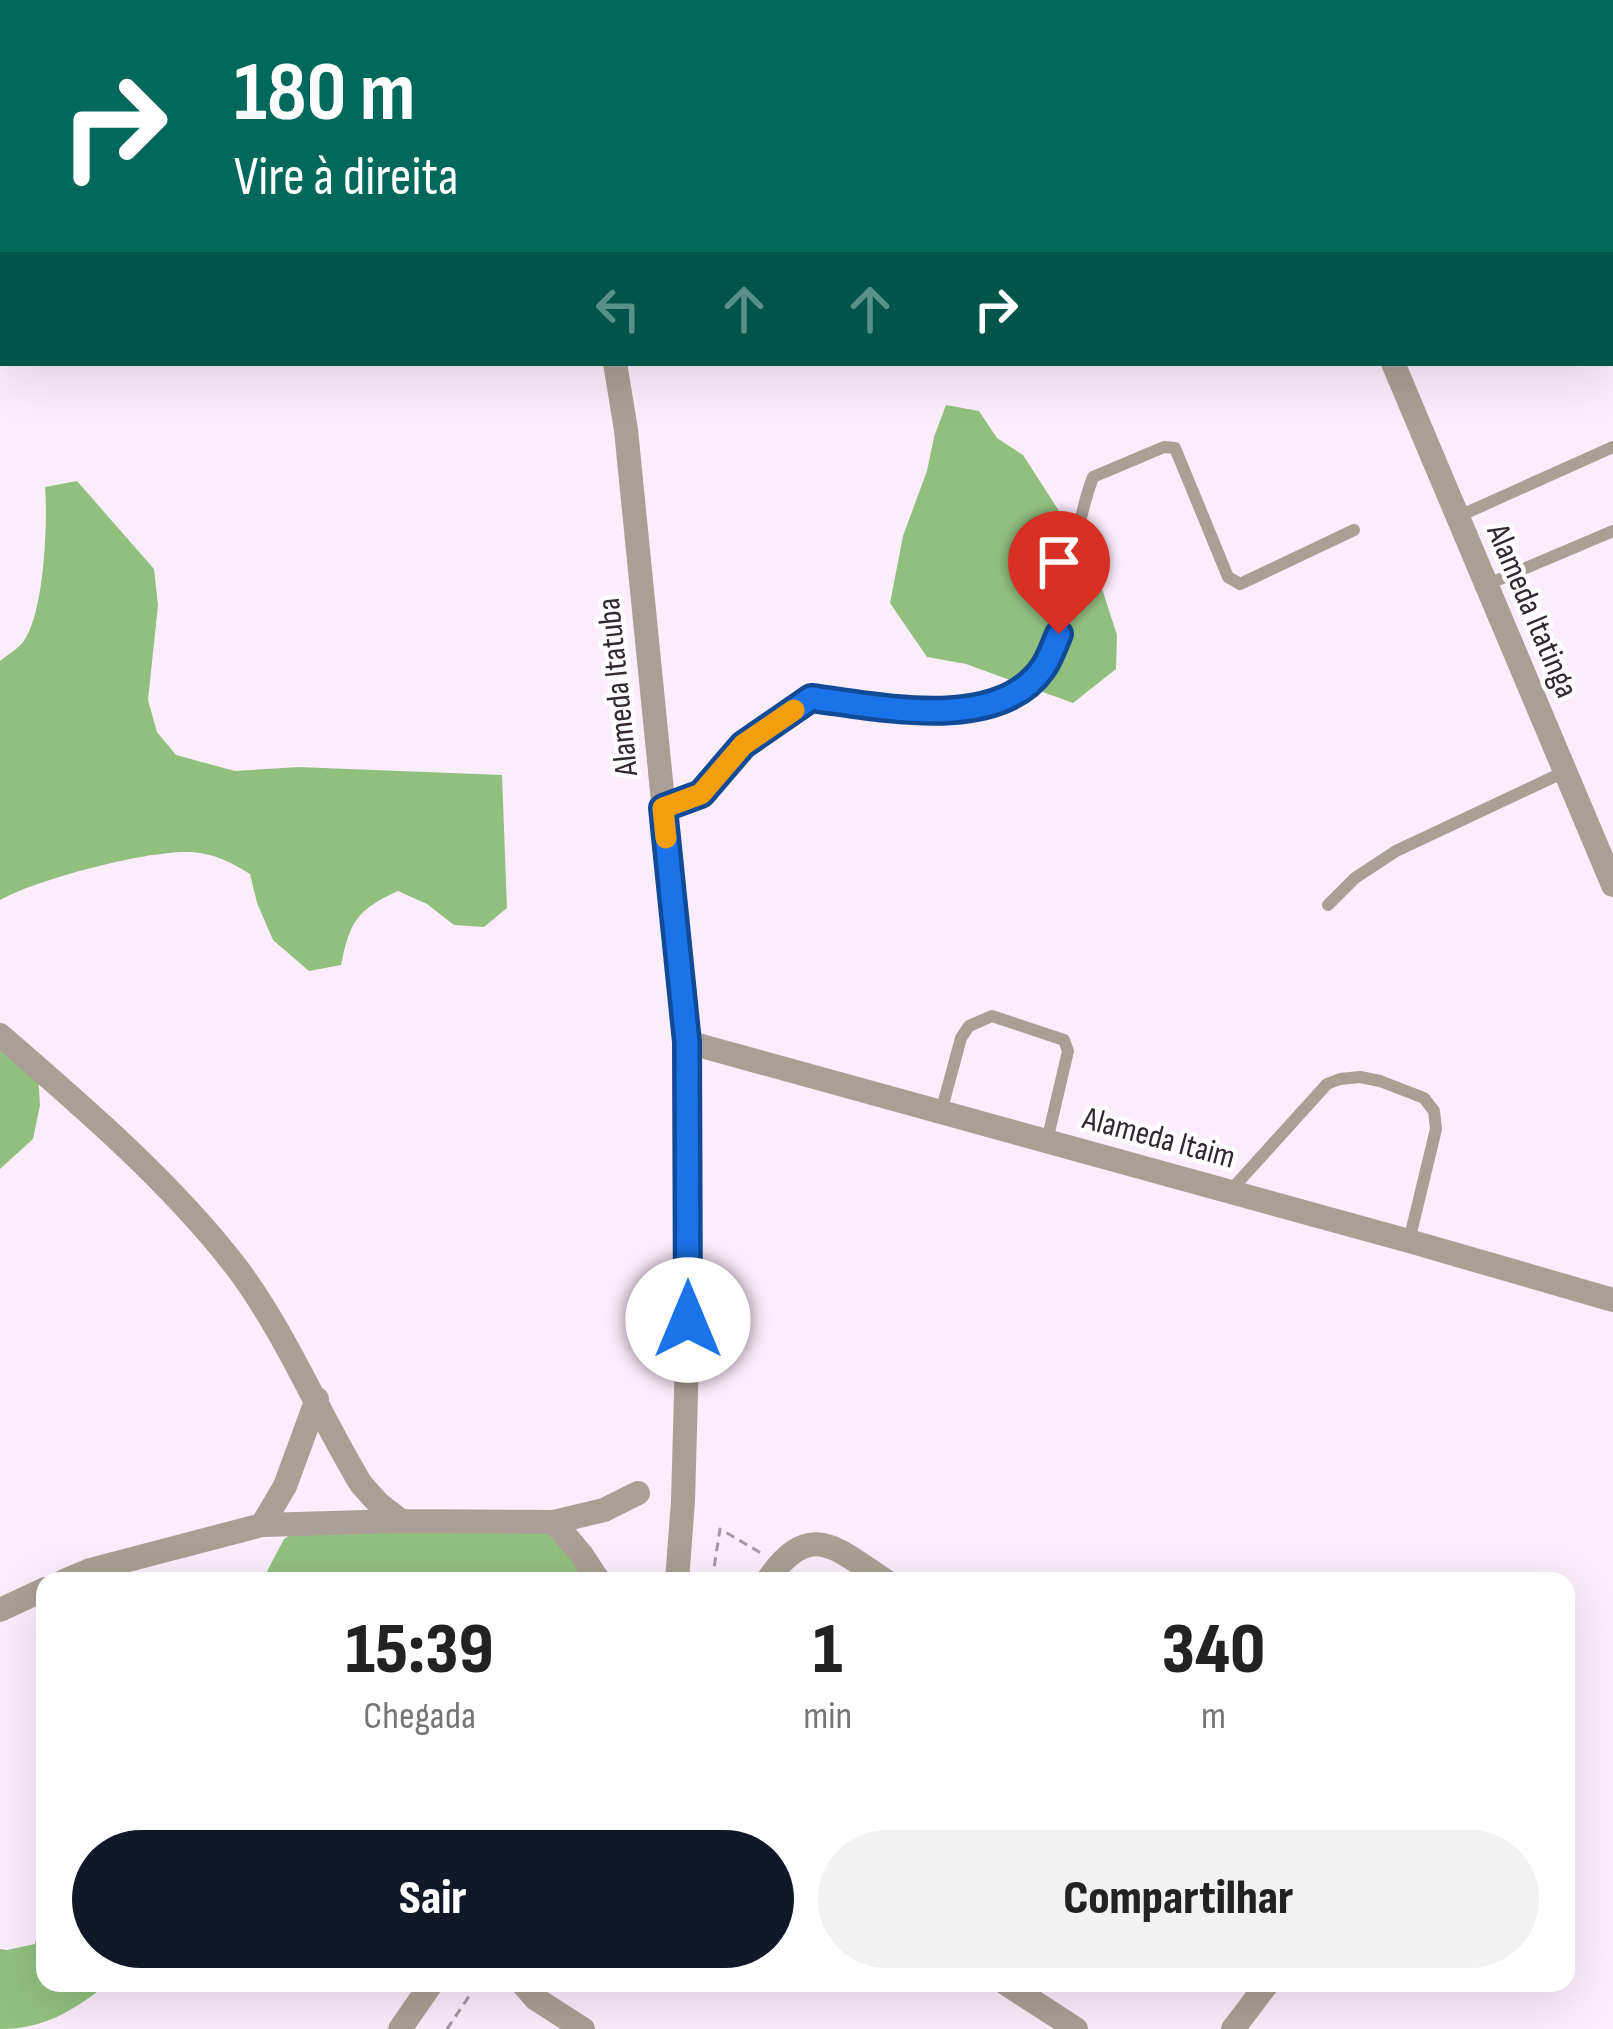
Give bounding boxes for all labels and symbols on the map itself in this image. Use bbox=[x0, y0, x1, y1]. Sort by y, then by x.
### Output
pin bbox=[1008, 511, 1110, 634]
street label: Alameda Itatinga bbox=[1477, 517, 1586, 704]
street label: Alameda Itatuba bbox=[589, 596, 647, 779]
street label: Alameda Itaim bbox=[1077, 1098, 1240, 1178]
position arrow bbox=[625, 1257, 751, 1383]

